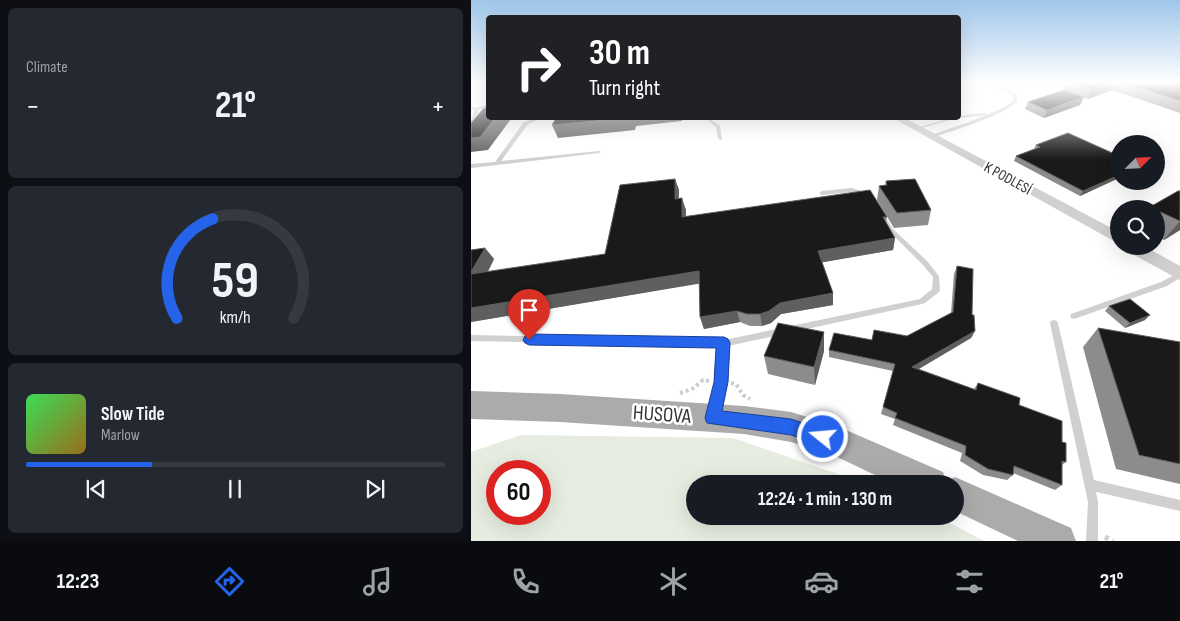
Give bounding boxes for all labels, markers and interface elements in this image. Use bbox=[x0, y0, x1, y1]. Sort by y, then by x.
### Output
text: 30 m bbox=[589, 32, 650, 75]
icon: right bbox=[506, 35, 571, 100]
text: Climate bbox=[26, 58, 68, 77]
text: Turn right bbox=[589, 75, 660, 102]
text: 21° bbox=[215, 83, 256, 128]
text: − bbox=[26, 90, 40, 123]
text: + bbox=[431, 90, 445, 123]
north arrow bbox=[1110, 135, 1165, 190]
map controls bbox=[1110, 135, 1165, 255]
street label: K PODLESÍ bbox=[981, 158, 1035, 199]
button: search bbox=[1110, 200, 1165, 255]
text: 59 bbox=[212, 250, 259, 313]
pin bbox=[508, 289, 550, 340]
icon: arrive bbox=[515, 296, 543, 324]
text: km/h bbox=[220, 307, 251, 328]
street label: HUSOVA bbox=[632, 400, 693, 429]
text: Slow Tide bbox=[101, 403, 165, 426]
position arrow bbox=[796, 410, 848, 462]
text: Marlow bbox=[101, 426, 140, 445]
speed limit sign: 60 bbox=[486, 460, 551, 525]
icon: previous bbox=[82, 475, 110, 503]
icon: pause bbox=[221, 475, 249, 503]
icon: next bbox=[361, 475, 389, 503]
text: 12:24 · 1 min · 130 m bbox=[758, 488, 892, 511]
icon: directions bbox=[212, 564, 247, 599]
icon: music bbox=[360, 564, 395, 599]
icon: phone bbox=[508, 564, 543, 599]
icon: climate bbox=[656, 564, 691, 599]
icon: car bbox=[804, 564, 839, 599]
icon: filters bbox=[952, 564, 987, 599]
text: 12:23 bbox=[56, 568, 99, 595]
text: 21° bbox=[1100, 568, 1124, 595]

